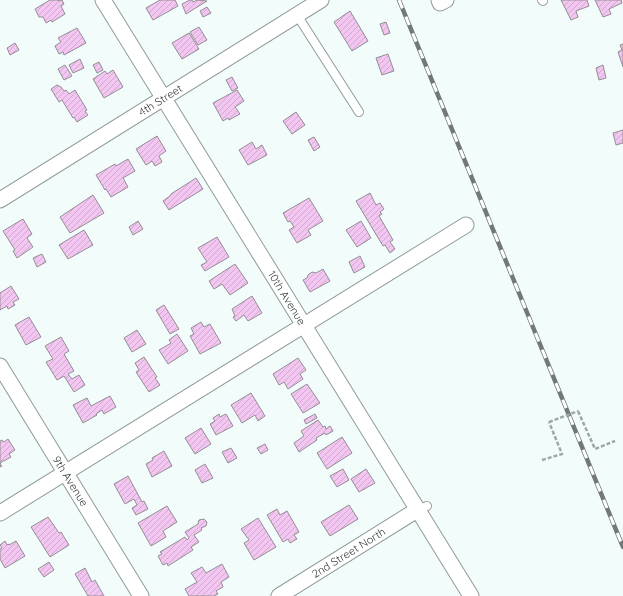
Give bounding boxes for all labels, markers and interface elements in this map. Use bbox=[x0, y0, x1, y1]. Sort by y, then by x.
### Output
street label: 4th Street bbox=[136, 81, 185, 119]
street label: 10th Avenue bbox=[265, 268, 309, 328]
street label: 9th Avenue bbox=[50, 453, 91, 509]
street label: 2nd Street North bbox=[309, 524, 388, 581]

